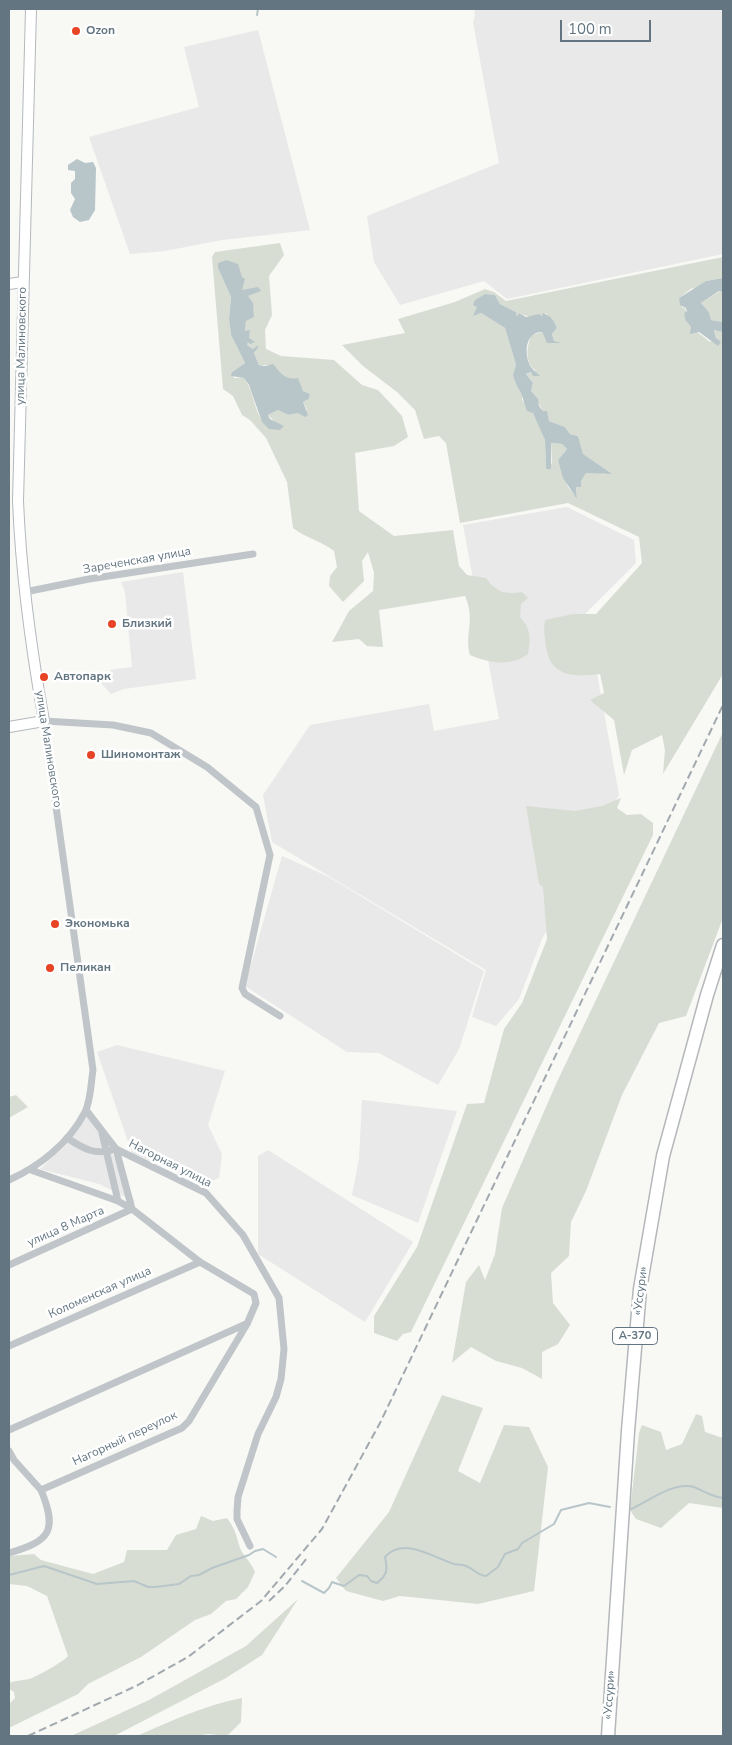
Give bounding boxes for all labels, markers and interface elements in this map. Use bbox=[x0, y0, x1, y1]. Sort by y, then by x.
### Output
scale bar bbox=[562, 10, 653, 42]
text: 100 m bbox=[568, 19, 612, 39]
place label: Ozon bbox=[86, 24, 115, 38]
marker: Ozon bbox=[70, 25, 82, 37]
street label: улица Малиновского bbox=[14, 287, 30, 405]
street label: Зареченская улица bbox=[82, 544, 192, 578]
place label: Близкий bbox=[122, 617, 172, 631]
marker: Близкий bbox=[106, 618, 118, 630]
place label: Автопарк bbox=[54, 670, 111, 684]
marker: Автопарк bbox=[38, 671, 50, 683]
street label: улица Малиновского bbox=[32, 689, 64, 809]
place label: Шиномонтаж bbox=[101, 748, 180, 762]
marker: Шиномонтаж bbox=[85, 749, 97, 761]
place label: Экономька bbox=[65, 917, 130, 931]
marker: Экономька bbox=[49, 918, 61, 930]
place label: Пеликан bbox=[60, 961, 111, 975]
marker: Пеликан bbox=[44, 962, 56, 974]
street label: Нагорная улица bbox=[126, 1137, 214, 1191]
street label: улица 8 Марта bbox=[25, 1204, 107, 1250]
street label: Коломенская улица bbox=[46, 1264, 154, 1322]
street label: «Уссури» bbox=[631, 1266, 651, 1316]
road number: А-370 bbox=[612, 1328, 658, 1344]
street label: Нагорный переулок bbox=[70, 1408, 180, 1470]
street label: «Уссури» bbox=[601, 1670, 619, 1720]

